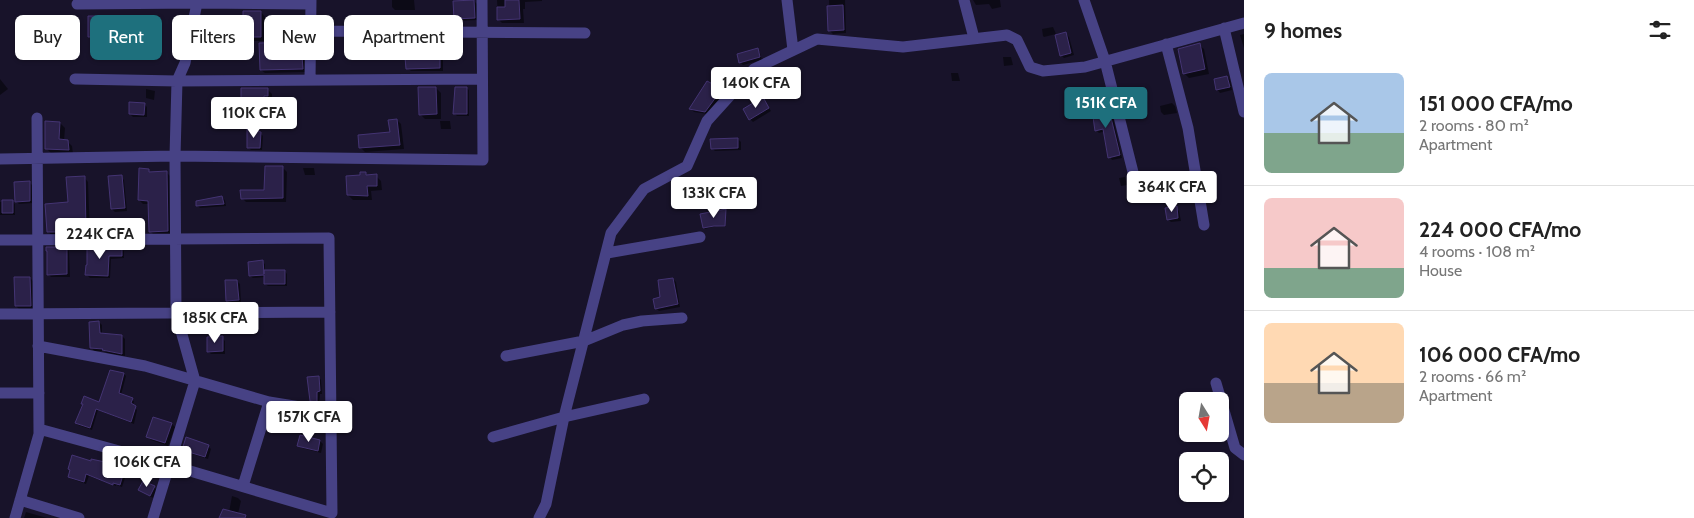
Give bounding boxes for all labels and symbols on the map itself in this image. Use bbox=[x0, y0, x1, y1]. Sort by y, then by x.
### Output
pin: 140K CFA bbox=[704, 66, 808, 109]
pin: 151K CFA bbox=[1054, 86, 1158, 129]
pin: 110K CFA bbox=[202, 96, 306, 139]
pin: 364K CFA bbox=[1120, 170, 1224, 213]
pin: 133K CFA bbox=[662, 176, 766, 219]
pin: 224K CFA bbox=[48, 218, 152, 260]
pin: 185K CFA bbox=[163, 302, 267, 344]
north arrow bbox=[1179, 392, 1229, 442]
pin: 157K CFA bbox=[257, 400, 361, 443]
pin: 106K CFA bbox=[95, 446, 199, 488]

